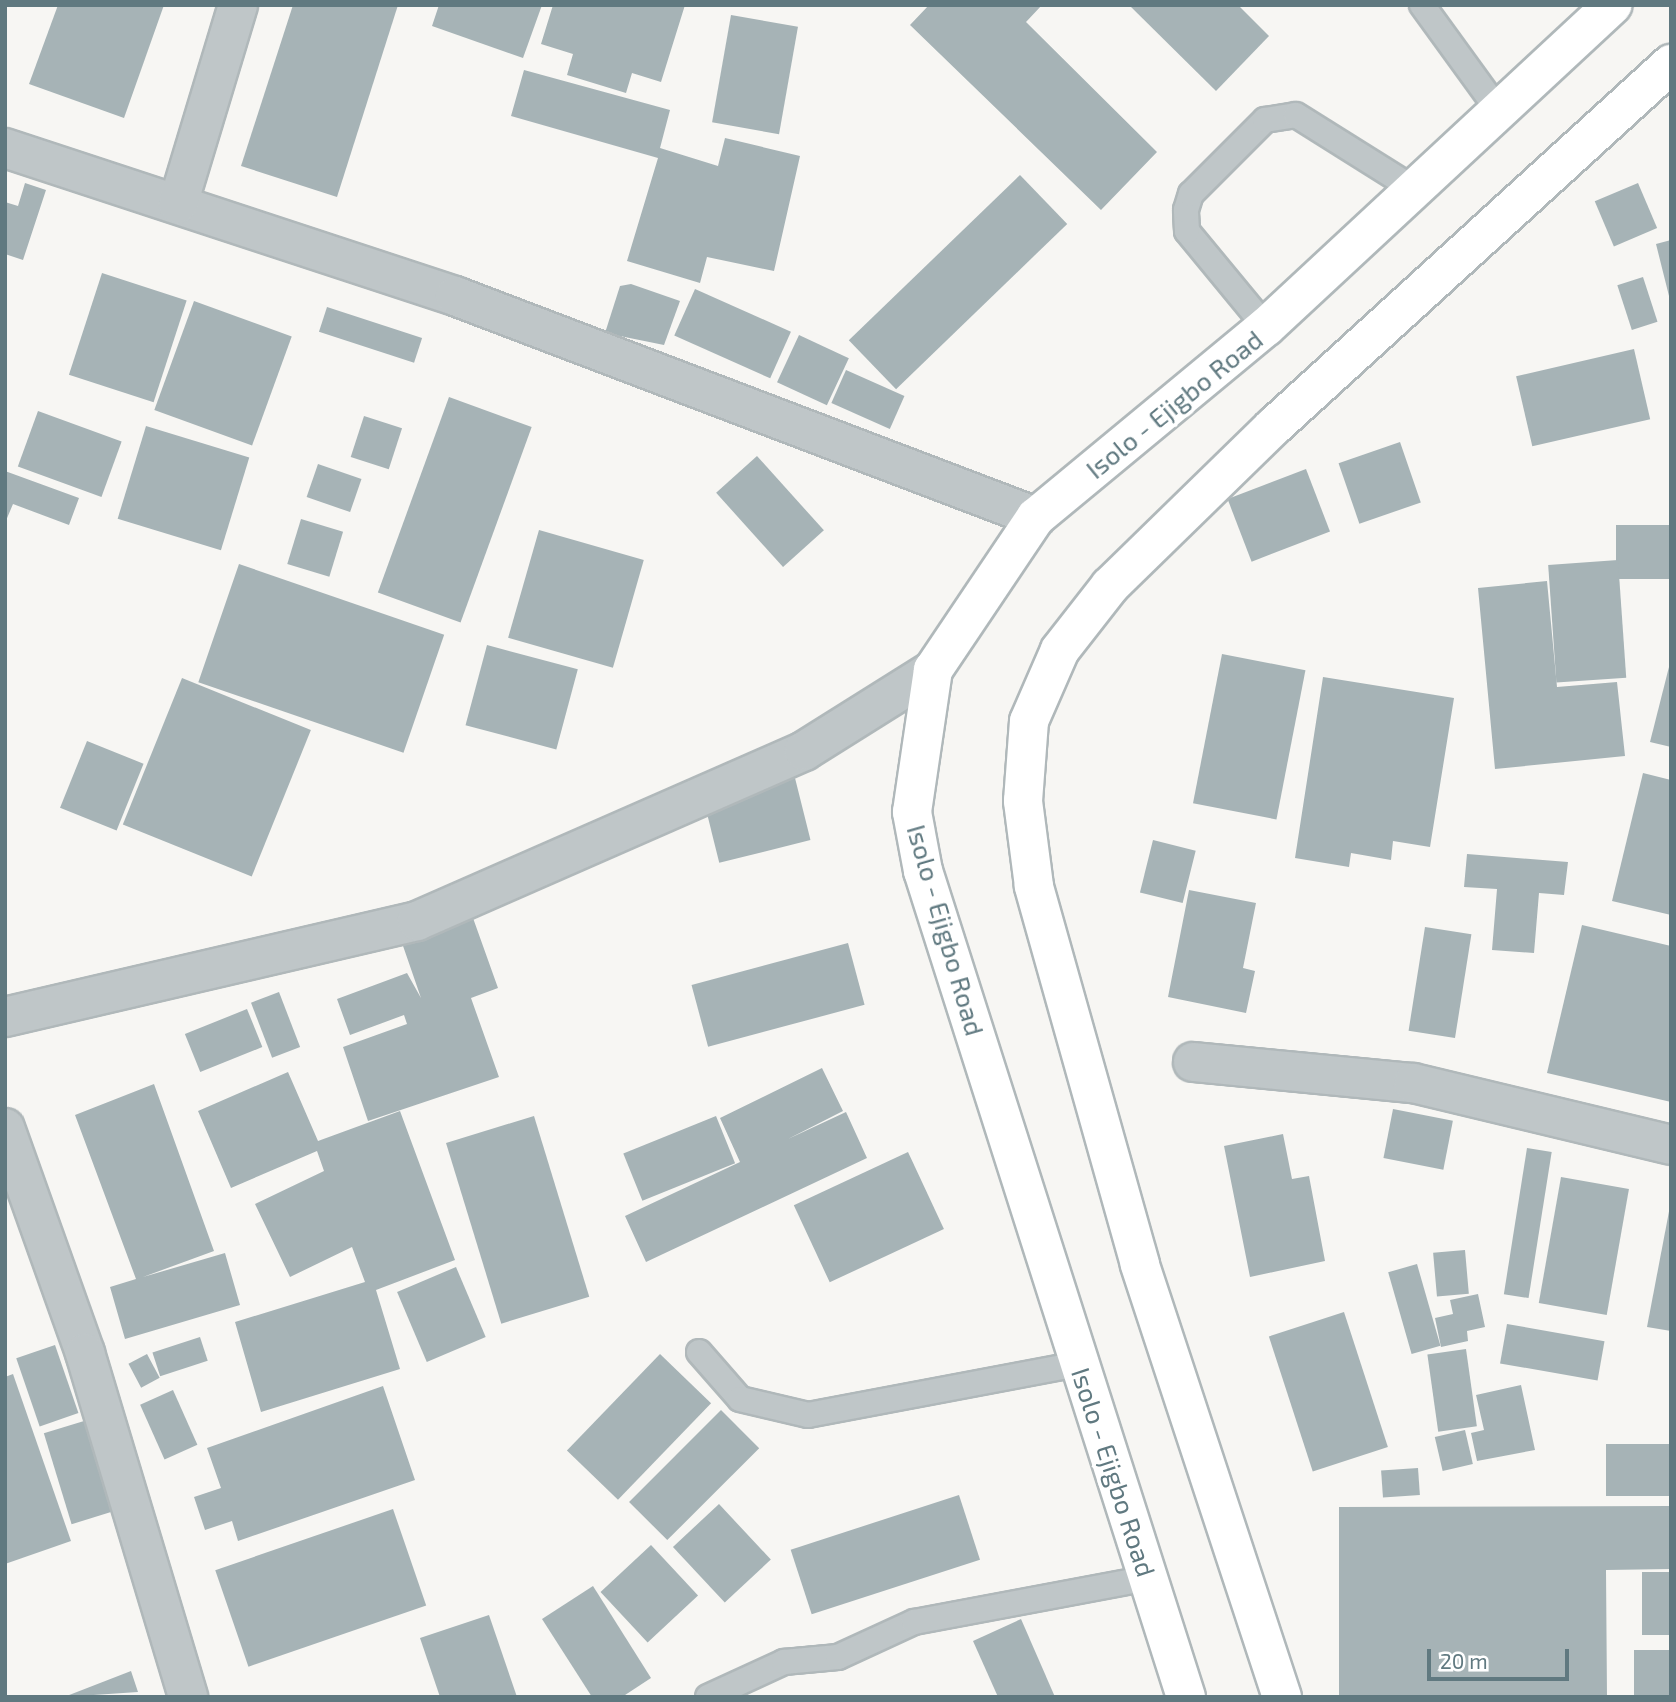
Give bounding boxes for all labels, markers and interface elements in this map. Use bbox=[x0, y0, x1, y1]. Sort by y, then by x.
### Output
street label: Isolo - Ejigbo Road bbox=[1080, 323, 1268, 485]
street label: Isolo - Ejigbo Road bbox=[901, 821, 991, 1039]
street label: Isolo - Ejigbo Road bbox=[1066, 1364, 1162, 1580]
scale bar bbox=[1431, 1636, 1573, 1680]
text: 20 m bbox=[1440, 1648, 1488, 1673]

